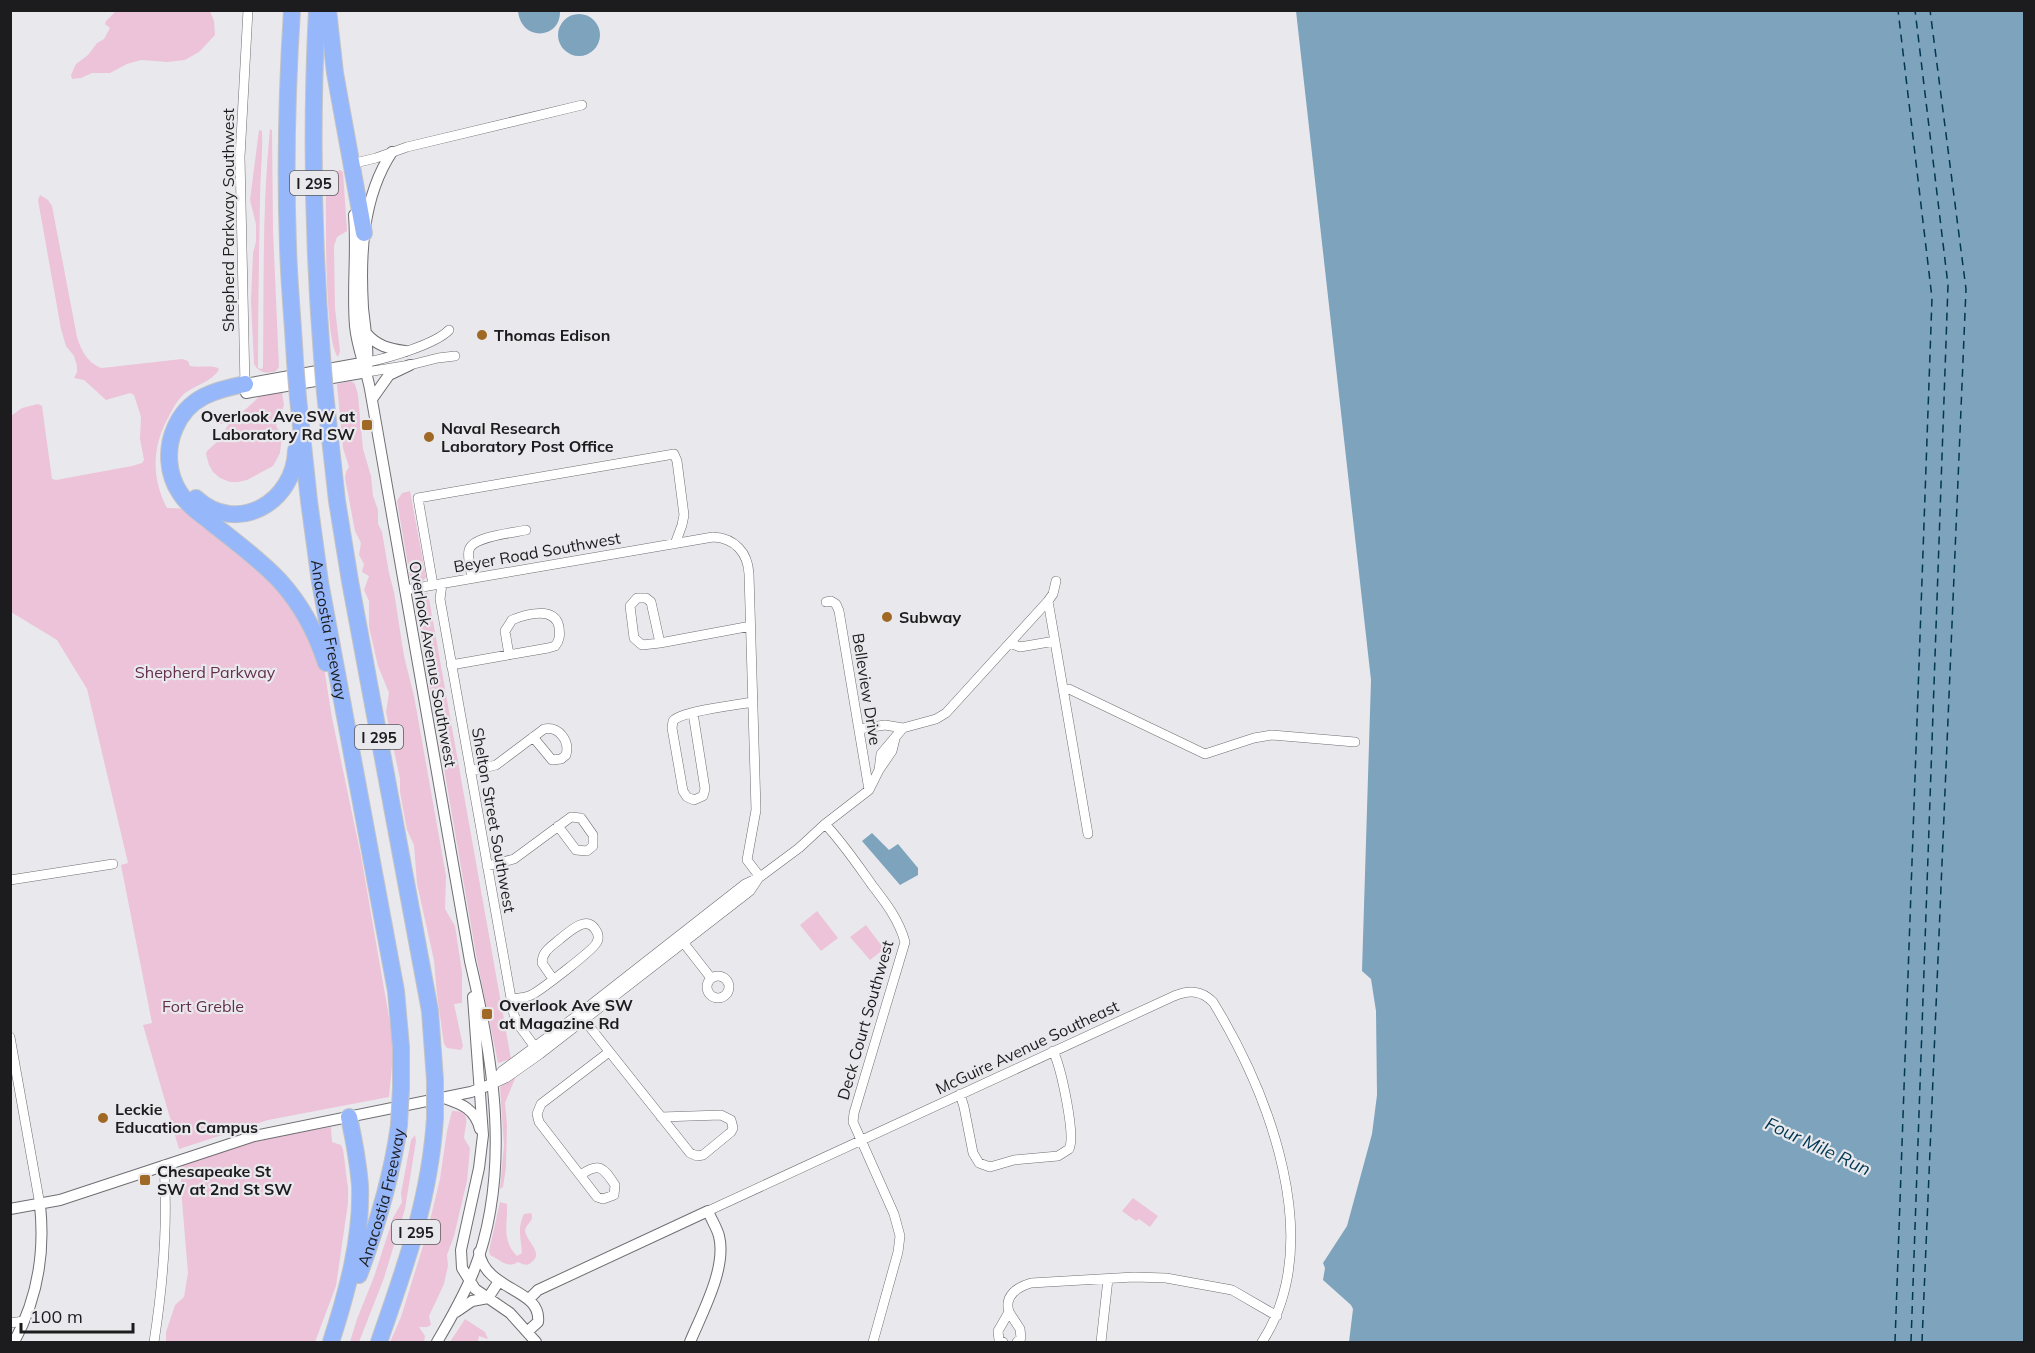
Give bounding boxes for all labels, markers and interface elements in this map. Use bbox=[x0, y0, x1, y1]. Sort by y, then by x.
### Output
street label: Shepherd Parkway Southwest bbox=[218, 108, 238, 332]
road number: I 295 bbox=[290, 171, 338, 195]
place label: Thomas Edison bbox=[494, 325, 610, 345]
marker: Thomas Edison bbox=[475, 328, 489, 342]
place label: Overlook Ave SW at Laboratory Rd SW bbox=[201, 406, 355, 444]
marker: Overlook Ave SW at Laboratory Rd SW bbox=[360, 418, 374, 432]
place label: Naval Research Laboratory Post Office bbox=[441, 418, 614, 456]
marker: Naval Research Laboratory Post Office bbox=[422, 430, 436, 444]
street label: Beyer Road Southwest bbox=[452, 527, 622, 577]
street label: Anacostia Freeway bbox=[307, 558, 352, 702]
street label: Overlook Avenue Southwest bbox=[405, 559, 461, 769]
place label: Subway bbox=[899, 607, 961, 627]
marker: Subway bbox=[880, 610, 894, 624]
street label: Belleview Drive bbox=[848, 631, 886, 747]
park label: Shepherd Parkway bbox=[135, 662, 276, 682]
road number: I 295 bbox=[355, 725, 403, 749]
street label: Shelton Street Southwest bbox=[468, 726, 520, 915]
street label: Deck Court Southwest bbox=[833, 938, 897, 1102]
place label: Overlook Ave SW at Magazine Rd bbox=[499, 995, 633, 1033]
park label: Fort Greble bbox=[162, 996, 244, 1016]
street label: McGuire Avenue Southeast bbox=[932, 996, 1122, 1098]
marker: Overlook Ave SW at Magazine Rd bbox=[480, 1007, 494, 1021]
place label: Leckie Education Campus bbox=[115, 1099, 258, 1137]
marker: Leckie Education Campus bbox=[96, 1111, 110, 1125]
water label: Four Mile Run bbox=[1762, 1112, 1874, 1180]
street label: Anacostia Freeway bbox=[353, 1126, 409, 1269]
place label: Chesapeake St SW at 2nd St SW bbox=[157, 1161, 292, 1199]
marker: Chesapeake St SW at 2nd St SW bbox=[138, 1173, 152, 1187]
road number: I 295 bbox=[392, 1220, 440, 1244]
scale bar bbox=[21, 1296, 134, 1334]
text: 100 m bbox=[30, 1305, 83, 1328]

